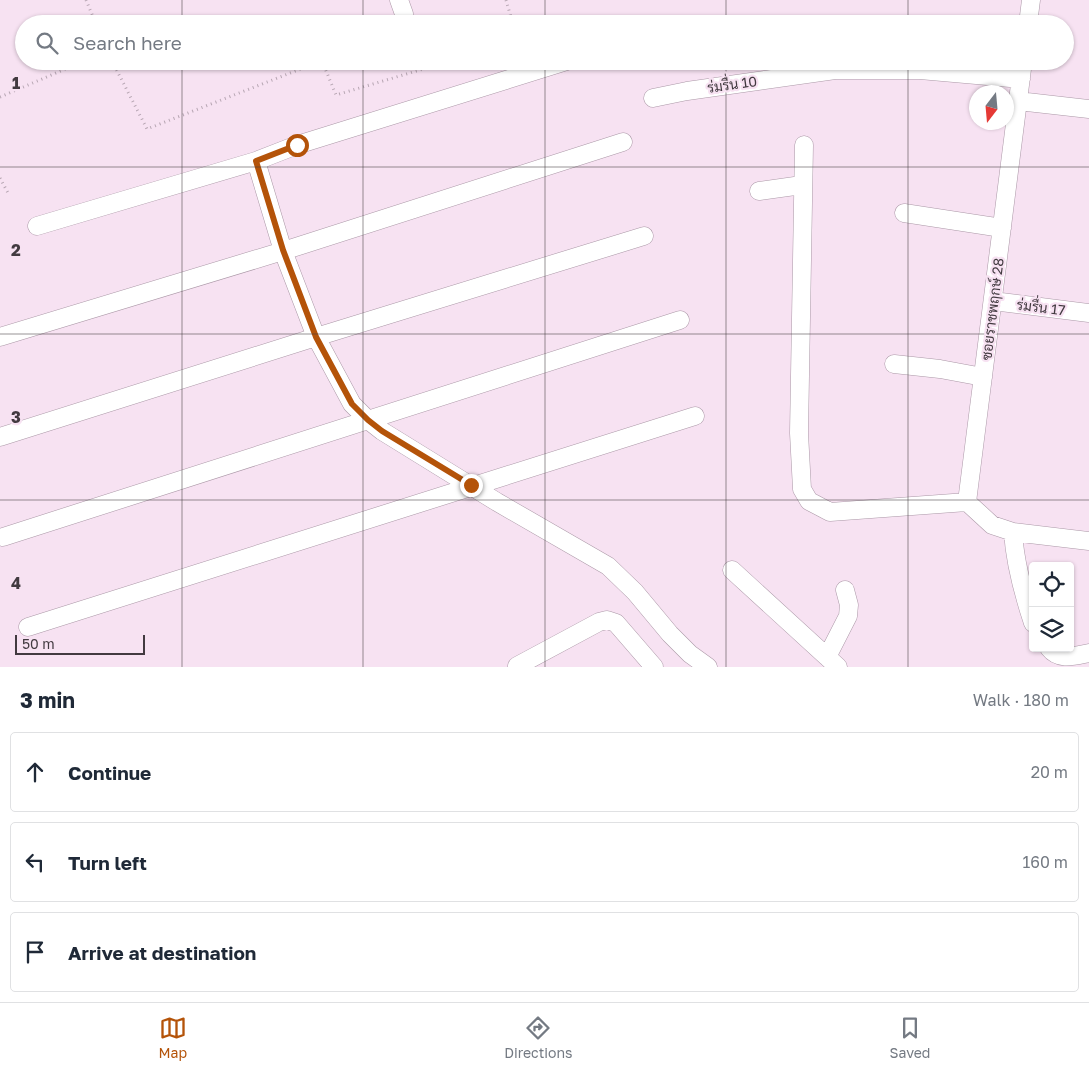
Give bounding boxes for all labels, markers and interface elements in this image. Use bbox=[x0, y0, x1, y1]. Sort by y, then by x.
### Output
search box bbox=[15, 15, 1074, 70]
icon: search bbox=[33, 29, 61, 57]
text: Search here bbox=[73, 31, 182, 54]
street label: ร่มรื่น 10 bbox=[706, 69, 758, 96]
text: 1 bbox=[12, 73, 20, 93]
north arrow bbox=[969, 85, 1014, 130]
route start bbox=[286, 134, 309, 157]
text: 2 bbox=[11, 240, 21, 260]
street label: ซอยราชพฤกษ์ 28 bbox=[977, 257, 1008, 361]
street label: ร่มรื่น 17 bbox=[1016, 293, 1067, 318]
text: 3 bbox=[11, 407, 21, 427]
route end bbox=[460, 474, 483, 497]
map controls bbox=[1029, 562, 1074, 652]
button: locate bbox=[1029, 562, 1074, 607]
text: 4 bbox=[11, 573, 21, 593]
button: layers bbox=[1029, 607, 1074, 652]
scale bar bbox=[15, 632, 145, 655]
text: 50 m bbox=[22, 635, 55, 652]
text: 3 min bbox=[20, 687, 75, 713]
text: Walk · 180 m bbox=[973, 690, 1069, 710]
icon: ahead bbox=[21, 758, 49, 786]
text: Continue bbox=[68, 761, 151, 784]
text: 20 m bbox=[1031, 762, 1068, 782]
icon: left bbox=[21, 848, 49, 876]
text: Turn left bbox=[68, 851, 147, 874]
text: 160 m bbox=[1022, 852, 1068, 872]
icon: arrive bbox=[21, 938, 49, 966]
text: Arrive at destination bbox=[68, 941, 256, 964]
tab: Map bbox=[159, 1014, 187, 1061]
tab: Directions bbox=[504, 1014, 573, 1061]
tab: Saved bbox=[890, 1014, 930, 1061]

